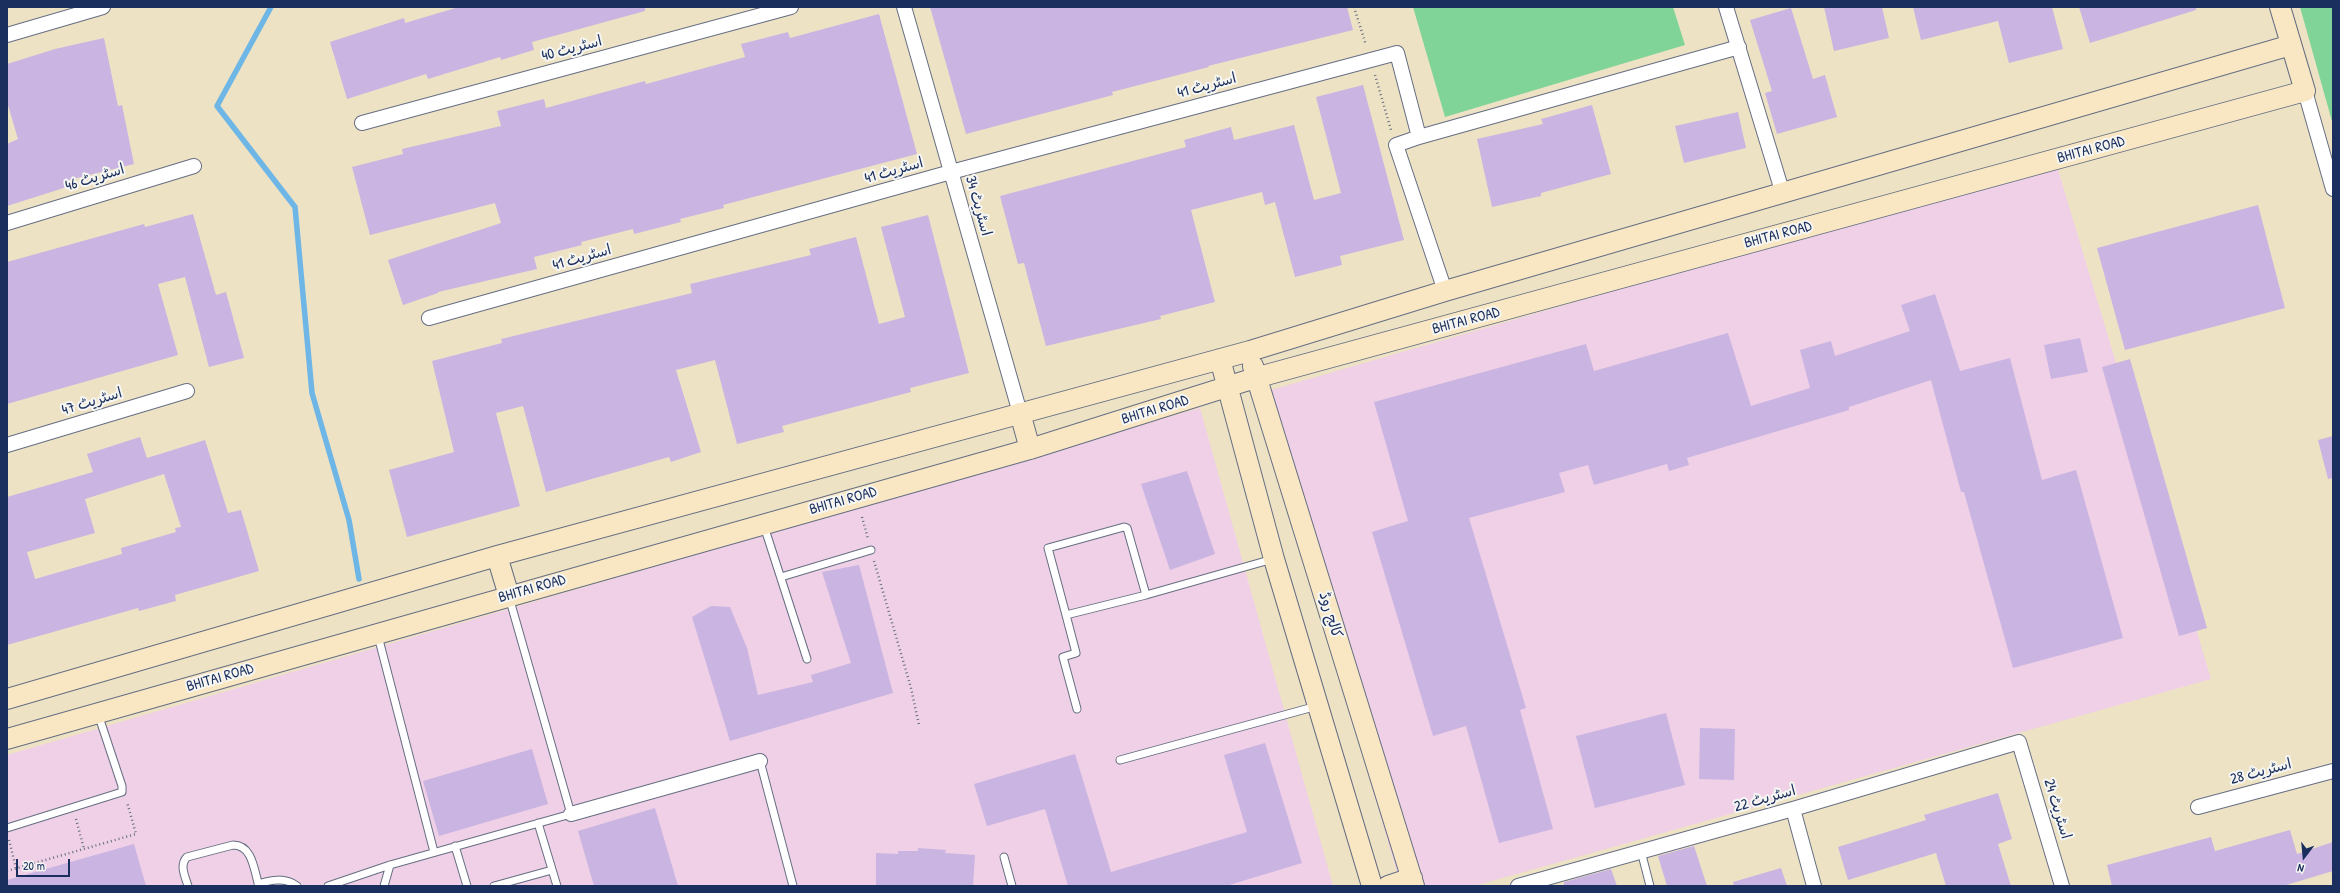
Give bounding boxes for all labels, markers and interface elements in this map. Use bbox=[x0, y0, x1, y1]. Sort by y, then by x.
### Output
street label: اسٹریٹ 40 bbox=[540, 32, 604, 66]
street label: اسٹریٹ 41 bbox=[1176, 70, 1238, 102]
street label: BHITAI ROAD bbox=[2055, 132, 2127, 168]
street label: اسٹریٹ 41 bbox=[863, 154, 925, 188]
street label: اسٹریٹ 46 bbox=[63, 161, 127, 195]
street label: اسٹریٹ 34 bbox=[961, 174, 995, 238]
street label: BHITAI ROAD bbox=[1742, 217, 1814, 253]
street label: اسٹریٹ 41 bbox=[551, 241, 613, 275]
street label: BHITAI ROAD bbox=[1430, 303, 1502, 339]
street label: اسٹریٹ 47 bbox=[60, 384, 124, 420]
street label: BHITAI ROAD bbox=[1119, 391, 1191, 429]
street label: BHITAI ROAD bbox=[807, 483, 879, 519]
street label: BHITAI ROAD bbox=[496, 571, 568, 607]
street label: کالج روڈ bbox=[1314, 590, 1346, 640]
street label: BHITAI ROAD bbox=[184, 660, 256, 696]
street label: اسٹریٹ 28 bbox=[2228, 755, 2294, 789]
street label: اسٹریٹ 24 bbox=[2039, 777, 2075, 841]
street label: اسٹریٹ 22 bbox=[1732, 782, 1798, 816]
north arrow bbox=[2284, 837, 2324, 877]
scale bar bbox=[18, 851, 72, 877]
text: 20 m bbox=[23, 857, 45, 874]
text: N bbox=[2296, 861, 2305, 876]

